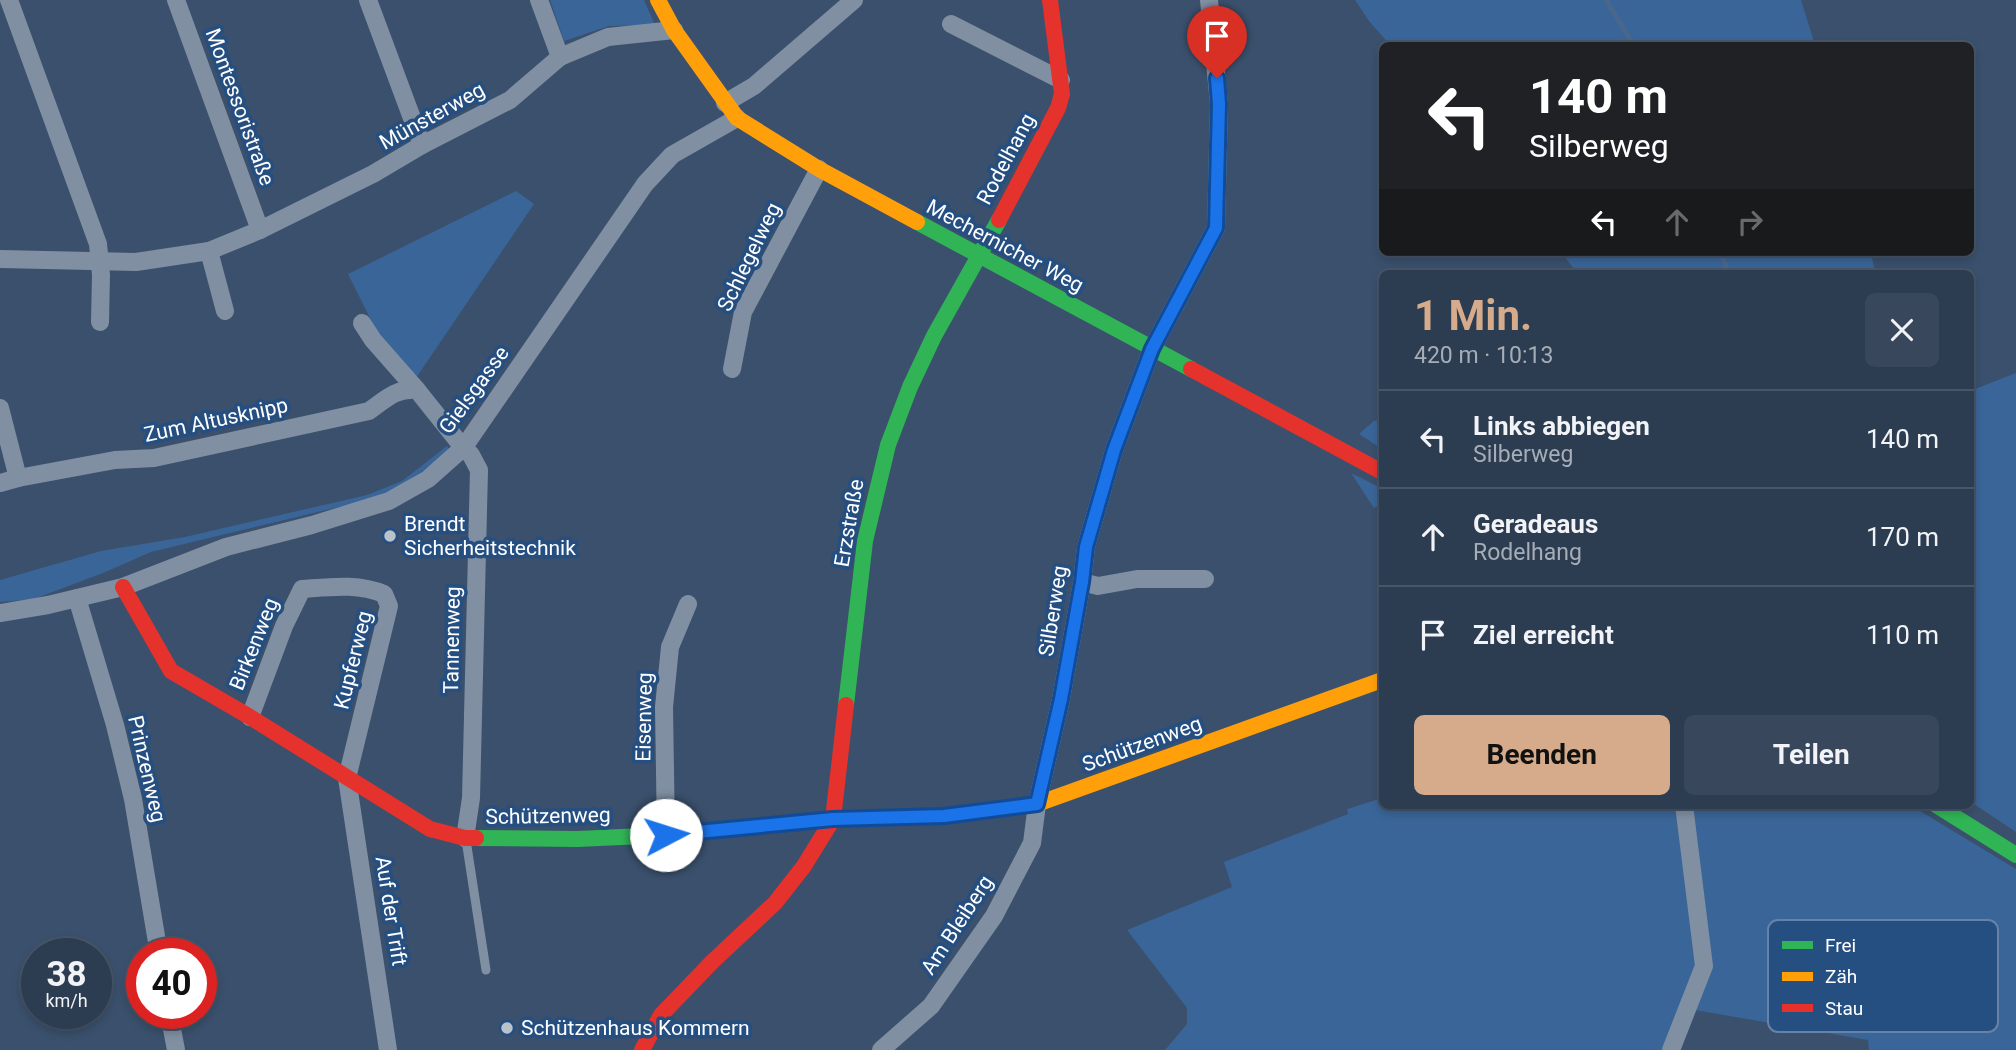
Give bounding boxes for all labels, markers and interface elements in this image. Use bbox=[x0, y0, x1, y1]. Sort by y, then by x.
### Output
pin bbox=[1187, 6, 1247, 78]
icon: arrive bbox=[1198, 17, 1236, 55]
street label: Montessoristraße bbox=[200, 25, 280, 189]
text: 140 m bbox=[1529, 68, 1668, 125]
icon: left bbox=[1414, 70, 1505, 161]
street label: Münsterweg bbox=[375, 77, 489, 155]
street label: Rodelhang bbox=[972, 109, 1040, 209]
text: Silberweg bbox=[1529, 127, 1669, 165]
street label: Mechernicher Weg bbox=[922, 195, 1088, 297]
street label: Schlegelweg bbox=[712, 199, 786, 315]
icon: left bbox=[1585, 203, 1623, 241]
icon: ahead bbox=[1658, 203, 1696, 241]
icon: right bbox=[1731, 203, 1769, 241]
text: 1 Min. bbox=[1414, 291, 1532, 340]
button: close bbox=[1865, 293, 1939, 367]
street label: Gielsgasse bbox=[434, 341, 514, 439]
text: 420 m · 10:13 bbox=[1414, 342, 1553, 369]
street label: Zum Altusknipp bbox=[142, 393, 290, 447]
text: Links abbiegen bbox=[1473, 411, 1650, 441]
icon: left bbox=[1414, 420, 1452, 458]
text: 140 m bbox=[1866, 424, 1939, 454]
text: Silberweg bbox=[1473, 441, 1573, 468]
street label: Erzstraße bbox=[829, 477, 869, 569]
text: Geradeaus bbox=[1473, 509, 1598, 539]
place label: Brendt Sicherheitstechnik bbox=[404, 512, 576, 560]
icon: ahead bbox=[1414, 518, 1452, 556]
text: 170 m bbox=[1866, 522, 1939, 552]
marker: Brendt Sicherheitstechnik bbox=[382, 528, 398, 544]
text: Rodelhang bbox=[1473, 539, 1582, 566]
street label: Silberweg bbox=[1034, 564, 1072, 658]
street label: Tannenweg bbox=[439, 586, 465, 694]
street label: Birkenweg bbox=[225, 594, 283, 694]
street label: Kupferweg bbox=[329, 608, 377, 712]
icon: arrive bbox=[1414, 616, 1452, 654]
text: Ziel erreicht bbox=[1473, 620, 1614, 650]
text: 110 m bbox=[1866, 620, 1939, 650]
street label: Eisenweg bbox=[631, 672, 657, 762]
street label: Schützenweg bbox=[1079, 711, 1205, 777]
street label: Prinzenweg bbox=[123, 713, 171, 825]
button: Beenden bbox=[1414, 715, 1670, 795]
button: Teilen bbox=[1684, 715, 1939, 795]
position arrow bbox=[629, 798, 703, 872]
street label: Schützenweg bbox=[485, 803, 611, 829]
street label: Auf der Trift bbox=[370, 854, 412, 968]
street label: Am Bleiberg bbox=[916, 871, 998, 979]
legend bbox=[1768, 920, 1998, 1032]
text: Frei bbox=[1825, 934, 1856, 957]
speed limit sign: 40 bbox=[126, 938, 217, 1029]
text: 38 bbox=[46, 954, 87, 995]
text: Zäh bbox=[1825, 965, 1857, 988]
text: km/h bbox=[45, 990, 88, 1011]
text: Stau bbox=[1825, 997, 1863, 1020]
place label: Schützenhaus Kommern bbox=[521, 1016, 750, 1040]
marker: Schützenhaus Kommern bbox=[499, 1020, 515, 1036]

